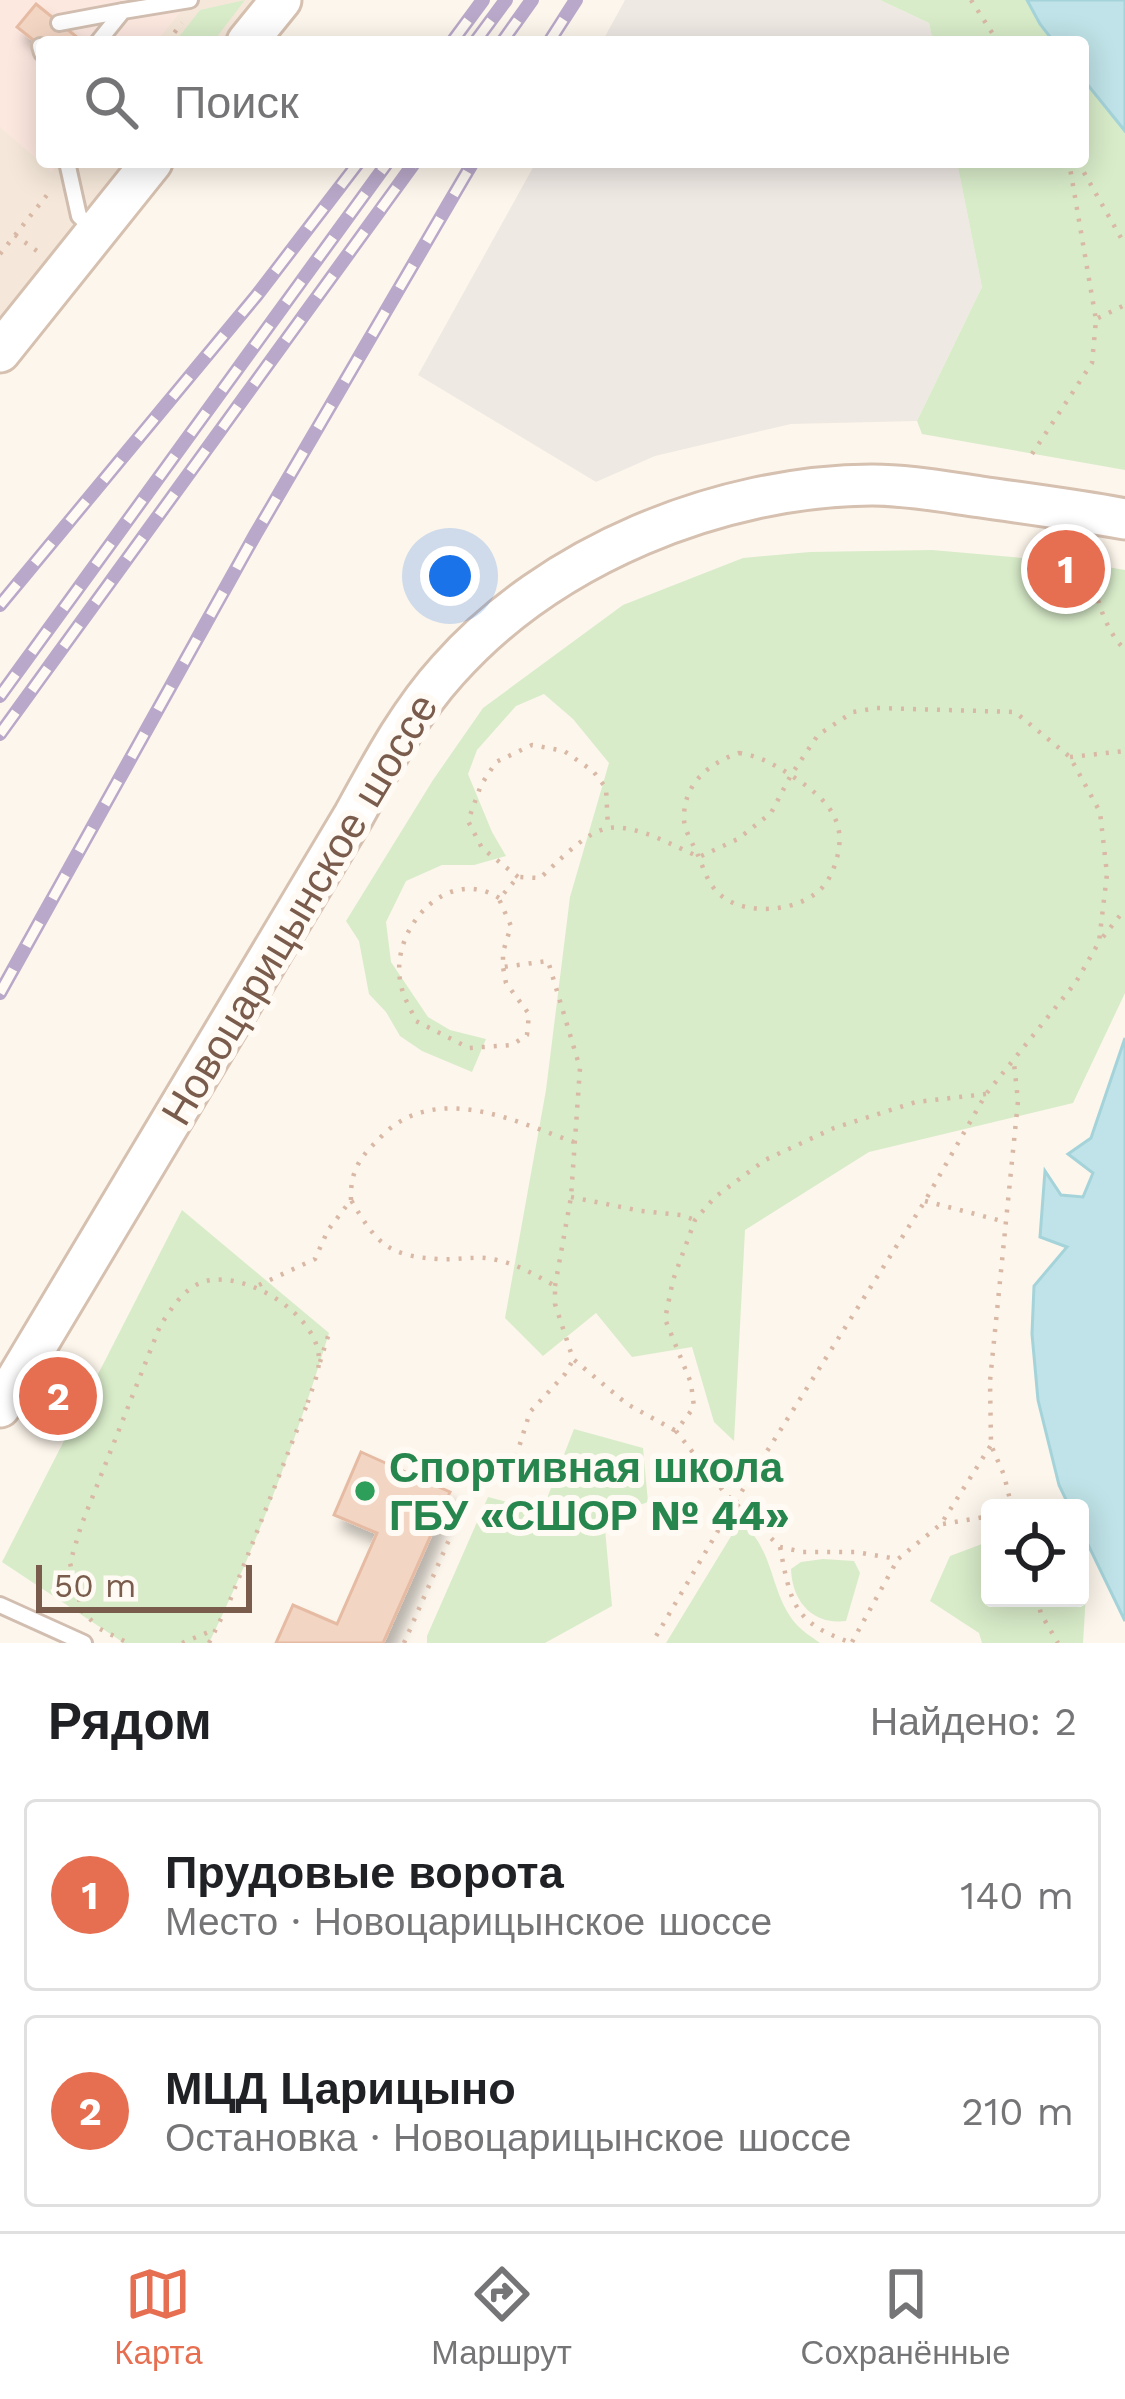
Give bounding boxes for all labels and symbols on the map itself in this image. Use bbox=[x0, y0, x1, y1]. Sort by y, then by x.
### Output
pin: 1 bbox=[1027, 524, 1105, 614]
your location bbox=[420, 546, 480, 606]
street label: Новоцарицынское шоссе bbox=[151, 685, 448, 1134]
pin: 2 bbox=[19, 1351, 97, 1441]
place label: Спортивная школа ГБУ «СШОР № 44» bbox=[389, 1443, 790, 1540]
marker: Спортивная школа ГБУ «СШОР № 44» bbox=[352, 1478, 378, 1504]
scale bar bbox=[36, 1559, 252, 1612]

